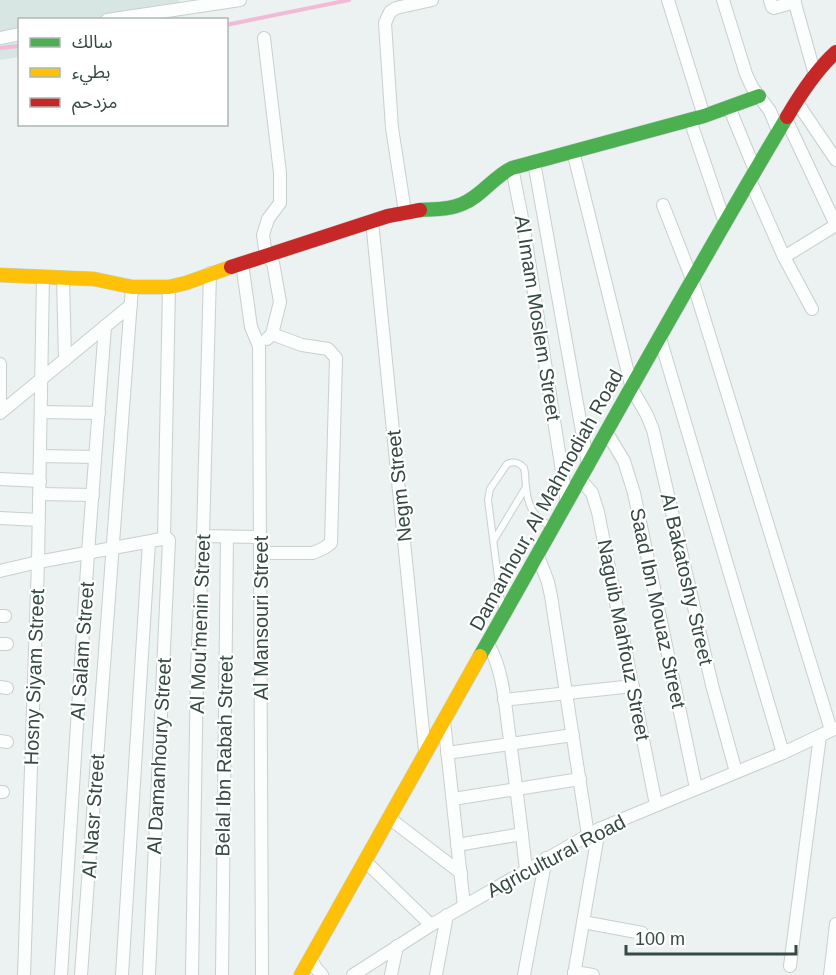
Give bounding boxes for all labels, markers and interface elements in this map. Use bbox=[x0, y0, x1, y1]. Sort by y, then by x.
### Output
legend bbox=[18, 18, 228, 126]
text: سالك bbox=[72, 32, 113, 52]
text: بطيء bbox=[72, 62, 110, 85]
text: مزدحم bbox=[72, 92, 117, 115]
street label: Al Imam Moslem Street bbox=[511, 214, 565, 423]
street label: Damanhour, Al Mahmodiah Road bbox=[465, 366, 627, 634]
street label: Negm Street bbox=[382, 429, 416, 543]
street label: Al Bakatoshy Street bbox=[657, 491, 718, 667]
street label: Saad Ibn Mouaz Street bbox=[626, 506, 690, 711]
street label: Al Mou'menin Street bbox=[186, 534, 214, 714]
street label: Al Mansouri Street bbox=[250, 535, 272, 700]
street label: Naguib Mahfouz Street bbox=[594, 537, 654, 743]
street label: Al Salam Street bbox=[66, 580, 98, 721]
street label: Hosny Siyam Street bbox=[20, 588, 48, 766]
street label: Belal Ibn Rabah Street bbox=[211, 655, 237, 857]
street label: Al Damanhoury Street bbox=[143, 657, 175, 855]
street label: Al Nasr Street bbox=[78, 753, 108, 879]
street label: Agricultural Road bbox=[483, 810, 629, 902]
scale bar bbox=[626, 918, 796, 956]
text: 100 m bbox=[635, 929, 685, 949]

